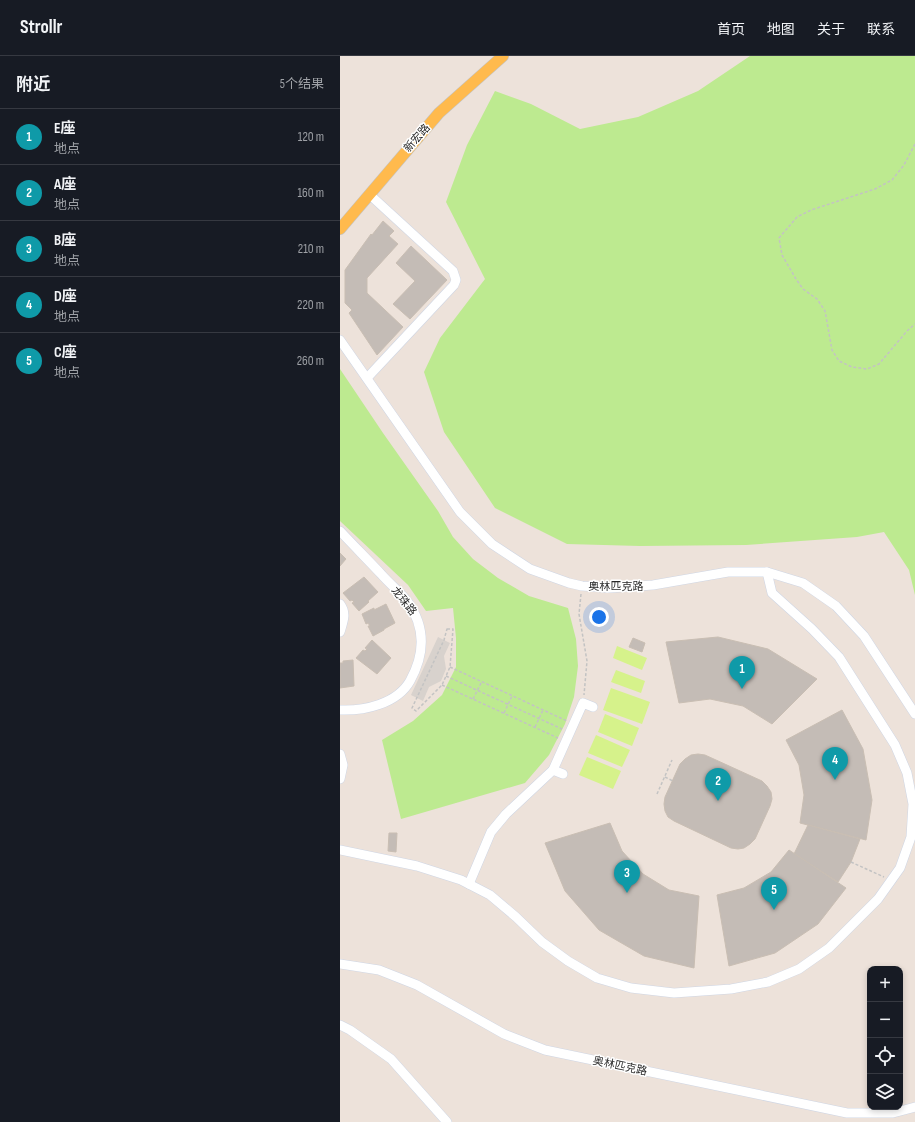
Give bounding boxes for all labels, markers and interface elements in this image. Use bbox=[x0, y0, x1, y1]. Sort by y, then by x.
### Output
text: Strollr bbox=[20, 16, 62, 39]
text: 首页 bbox=[717, 21, 745, 38]
text: 地图 bbox=[767, 21, 795, 38]
text: 关于 bbox=[817, 21, 845, 38]
text: 联系 bbox=[867, 21, 895, 38]
text: 附近 bbox=[16, 75, 50, 95]
text: 5个结果 bbox=[280, 76, 324, 92]
text: E座 bbox=[54, 119, 76, 138]
street label: 新宏路 bbox=[401, 121, 433, 155]
text: 1 bbox=[26, 129, 32, 145]
text: 120 m bbox=[298, 129, 324, 145]
text: 地点 bbox=[54, 141, 80, 157]
text: A座 bbox=[54, 175, 76, 194]
text: 2 bbox=[26, 185, 32, 201]
text: 160 m bbox=[298, 185, 324, 201]
text: 地点 bbox=[54, 197, 80, 213]
text: B座 bbox=[54, 231, 76, 250]
text: 3 bbox=[26, 241, 32, 257]
text: 210 m bbox=[298, 241, 324, 257]
text: 地点 bbox=[54, 253, 80, 269]
text: D座 bbox=[54, 287, 77, 306]
text: 4 bbox=[26, 297, 32, 313]
text: 220 m bbox=[297, 297, 324, 313]
text: 地点 bbox=[54, 309, 80, 325]
text: C座 bbox=[54, 343, 77, 362]
text: 5 bbox=[26, 353, 32, 369]
text: 260 m bbox=[297, 353, 324, 369]
text: 地点 bbox=[54, 365, 80, 381]
street label: 奥林匹克路 bbox=[589, 580, 644, 593]
street label: 龙珠路 bbox=[389, 584, 419, 618]
your location bbox=[589, 607, 609, 627]
pin: 1 bbox=[729, 656, 755, 689]
pin: 4 bbox=[822, 747, 848, 780]
pin: 2 bbox=[705, 768, 731, 801]
pin: 3 bbox=[614, 860, 640, 893]
pin: 5 bbox=[761, 877, 787, 910]
map controls bbox=[867, 966, 903, 1110]
button: + bbox=[867, 966, 903, 1002]
button: − bbox=[867, 1002, 903, 1038]
button: locate bbox=[867, 1038, 903, 1074]
street label: 奥林匹克路 bbox=[592, 1054, 648, 1078]
button: layers bbox=[867, 1074, 903, 1110]

